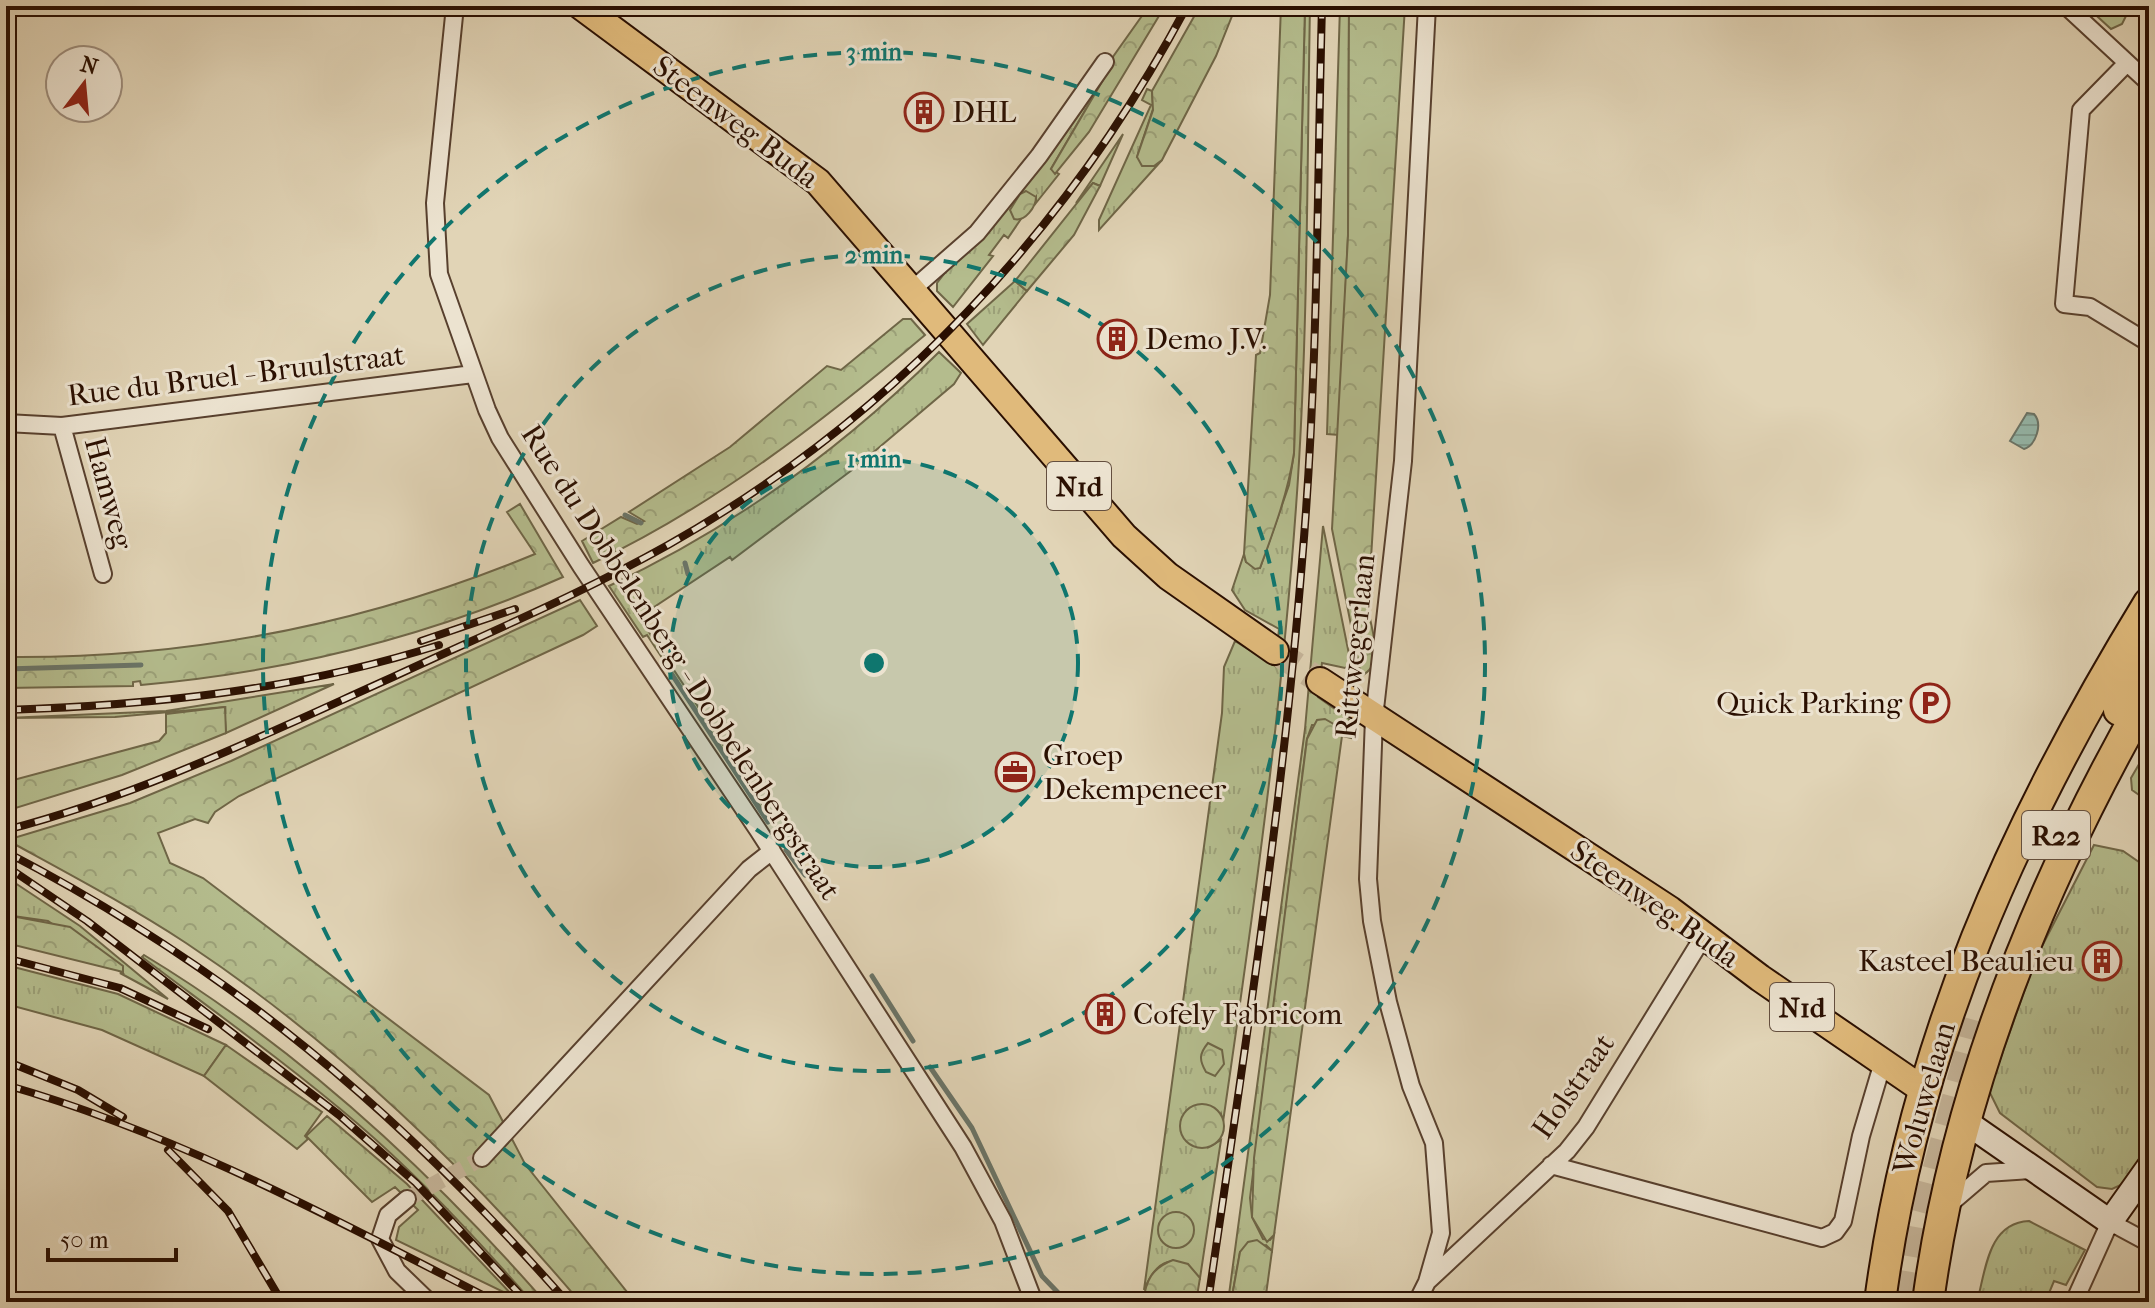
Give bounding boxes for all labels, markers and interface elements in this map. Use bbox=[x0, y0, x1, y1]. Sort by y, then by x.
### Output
text: 3 min bbox=[846, 38, 903, 66]
north arrow bbox=[44, 44, 124, 124]
street label: Steenweg Buda bbox=[646, 49, 826, 197]
text: N bbox=[78, 51, 101, 81]
building icon: DHL bbox=[903, 91, 945, 133]
place label: DHL bbox=[952, 95, 1016, 130]
text: 2 min bbox=[845, 241, 904, 269]
building icon: Demo J.V. bbox=[1096, 318, 1138, 360]
place label: Demo J.V. bbox=[1145, 322, 1267, 357]
street label: Rue du Bruel - Bruulstraat bbox=[65, 337, 407, 414]
street label: Rue du Dobbelenberg - Dobbelenbergstraat bbox=[514, 418, 848, 907]
street label: Hamweg bbox=[77, 433, 140, 554]
text: 1 min bbox=[847, 445, 902, 473]
road number: N1d bbox=[1047, 462, 1111, 510]
street label: Rittwegerlaan bbox=[1328, 551, 1383, 740]
centre of rings bbox=[860, 649, 888, 677]
parking icon: Quick Parking bbox=[1909, 682, 1951, 724]
place label: Quick Parking bbox=[1716, 686, 1903, 721]
place label: Groep Dekempeneer bbox=[1043, 738, 1226, 807]
office icon: Groep Dekempeneer bbox=[994, 751, 1036, 793]
road number: R22 bbox=[2022, 811, 2090, 859]
street label: Steenweg Buda bbox=[1563, 833, 1747, 976]
building icon: Kasteel Beaulieu bbox=[2081, 940, 2123, 982]
place label: Kasteel Beaulieu bbox=[1858, 944, 2074, 979]
road number: N1d bbox=[1770, 983, 1834, 1031]
building icon: Cofely Fabricom bbox=[1084, 993, 1126, 1035]
place label: Cofely Fabricom bbox=[1133, 997, 1342, 1032]
street label: Woluwelaan bbox=[1886, 1017, 1963, 1179]
street label: Holstraat bbox=[1525, 1027, 1622, 1145]
scale bar bbox=[48, 1212, 176, 1262]
text: 50 m bbox=[60, 1226, 109, 1254]

